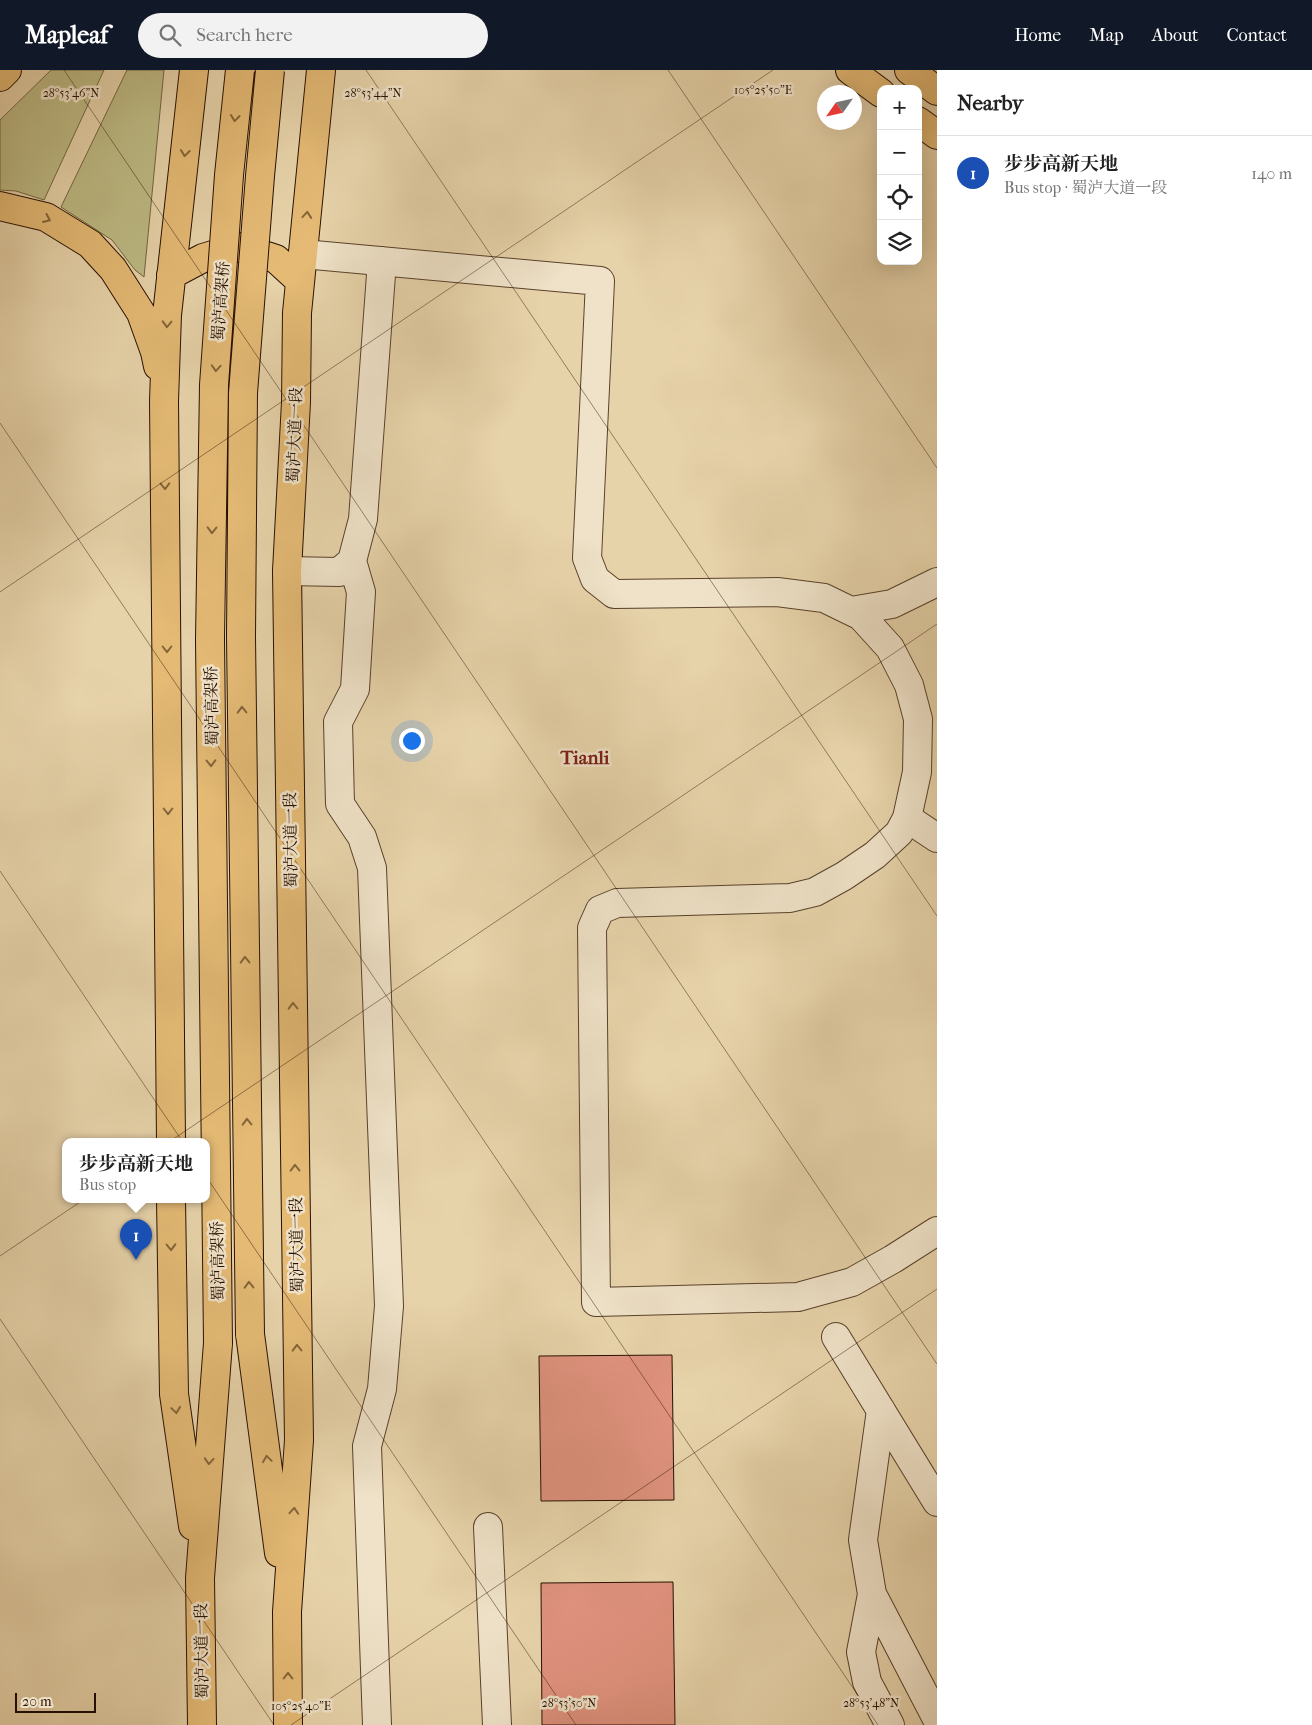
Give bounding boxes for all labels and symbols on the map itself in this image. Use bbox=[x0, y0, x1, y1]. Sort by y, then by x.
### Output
text: 105°25'50"E bbox=[734, 83, 792, 97]
north arrow bbox=[817, 85, 862, 130]
text: 28°53'46"N bbox=[43, 86, 99, 100]
text: 28°53'44"N bbox=[344, 86, 402, 100]
one-way arrow bbox=[230, 115, 241, 123]
one-way arrow bbox=[180, 150, 191, 158]
one-way arrow bbox=[301, 211, 312, 219]
one-way arrow bbox=[42, 212, 51, 223]
street label: 蜀泸高架桥 bbox=[208, 260, 233, 342]
one-way arrow bbox=[162, 320, 172, 328]
one-way arrow bbox=[210, 364, 221, 372]
street label: 蜀泸大道一段 bbox=[283, 387, 306, 483]
one-way arrow bbox=[160, 483, 170, 491]
one-way arrow bbox=[207, 526, 217, 534]
one-way arrow bbox=[162, 646, 172, 653]
street label: 蜀泸高架桥 bbox=[201, 666, 222, 746]
one-way arrow bbox=[237, 706, 247, 714]
your location bbox=[399, 728, 425, 754]
district label: Tianli bbox=[560, 747, 610, 769]
one-way arrow bbox=[206, 759, 216, 767]
street label: 蜀泸大道一段 bbox=[280, 792, 301, 888]
one-way arrow bbox=[163, 808, 173, 816]
one-way arrow bbox=[240, 956, 250, 964]
one-way arrow bbox=[287, 1001, 298, 1009]
one-way arrow bbox=[242, 1118, 253, 1126]
one-way arrow bbox=[290, 1164, 300, 1172]
street label: 蜀泸大道一段 bbox=[286, 1197, 307, 1293]
pin: 1 bbox=[120, 1219, 152, 1260]
street label: 蜀泸高架桥 bbox=[207, 1221, 228, 1301]
one-way arrow bbox=[166, 1244, 177, 1252]
one-way arrow bbox=[244, 1281, 255, 1289]
one-way arrow bbox=[292, 1344, 302, 1352]
one-way arrow bbox=[171, 1405, 181, 1414]
one-way arrow bbox=[262, 1455, 273, 1463]
one-way arrow bbox=[204, 1457, 215, 1465]
one-way arrow bbox=[288, 1506, 299, 1514]
street label: 蜀泸大道一段 bbox=[191, 1603, 212, 1699]
one-way arrow bbox=[283, 1672, 293, 1680]
scale bar bbox=[15, 1690, 96, 1713]
text: 28°53'50"N bbox=[542, 1696, 596, 1710]
text: 28°53'48"N bbox=[843, 1696, 899, 1710]
text: 105°25'40"E bbox=[271, 1699, 331, 1713]

